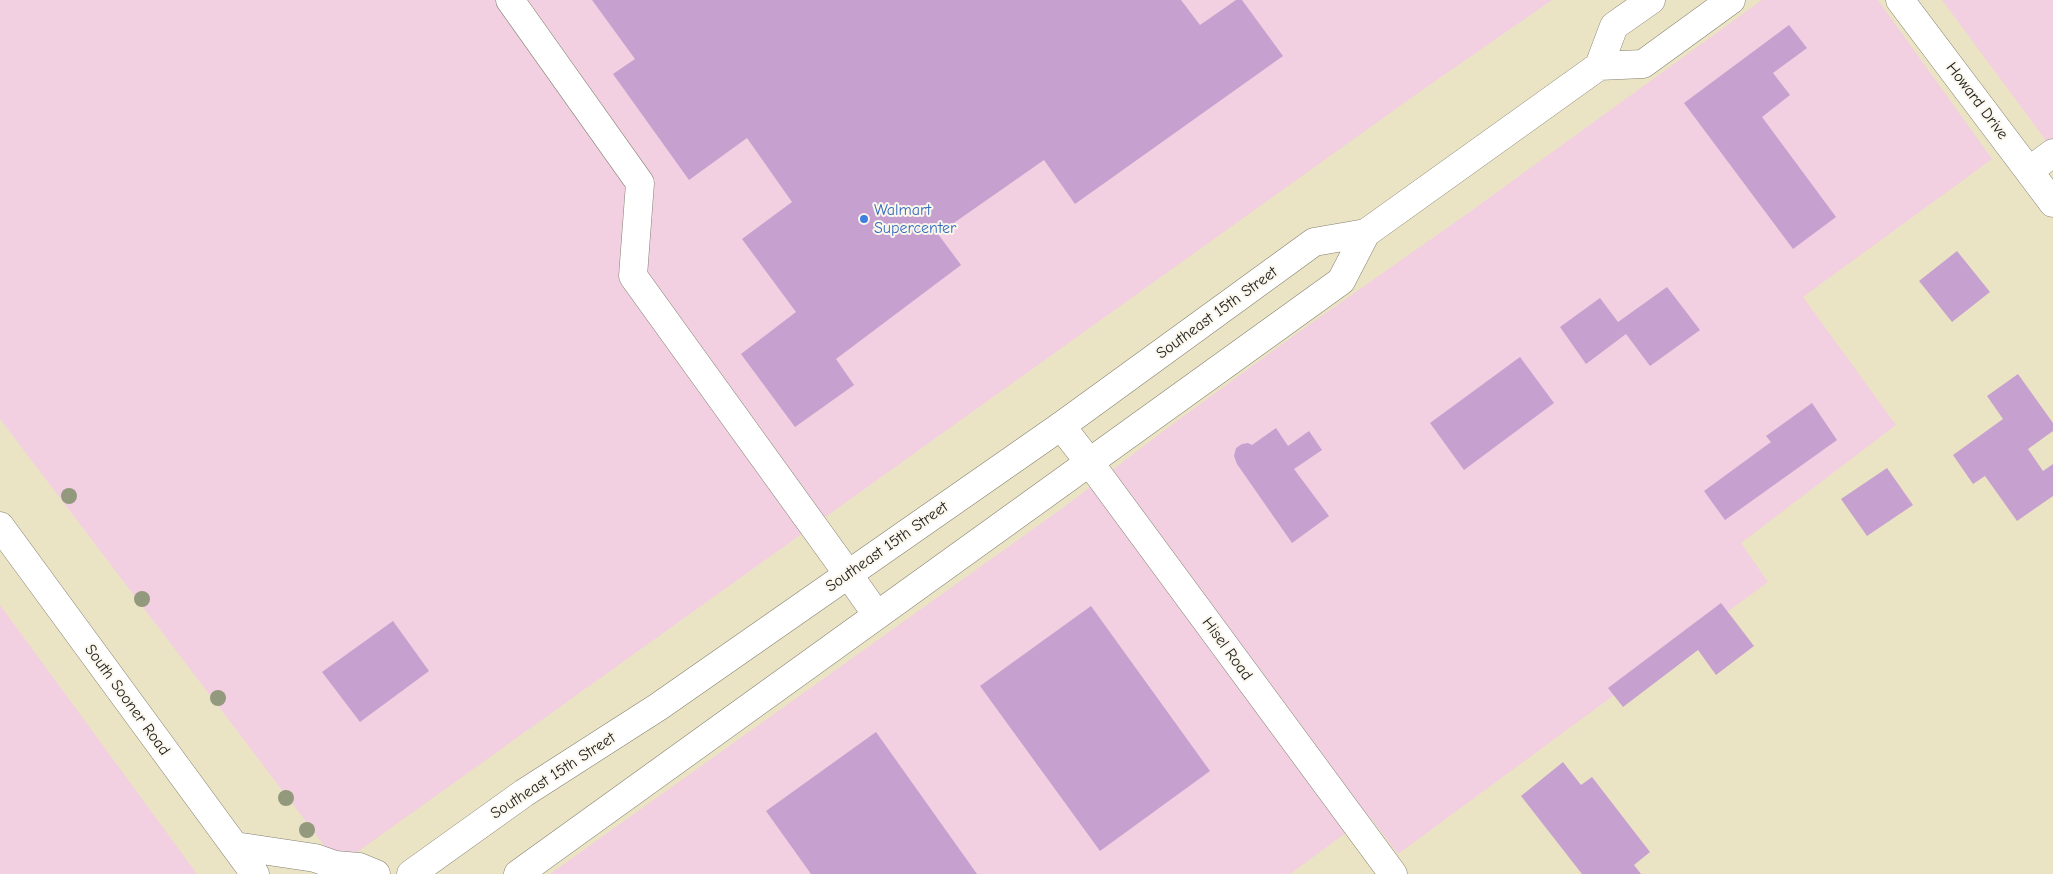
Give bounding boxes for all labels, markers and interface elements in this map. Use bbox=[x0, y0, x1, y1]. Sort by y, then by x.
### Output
street label: Howard Drive bbox=[1942, 59, 2012, 143]
place label: Walmart Supercenter bbox=[874, 200, 956, 238]
marker: Walmart Supercenter bbox=[858, 213, 870, 225]
street label: Southeast 15th Street bbox=[1153, 263, 1281, 363]
street label: Southeast 15th Street bbox=[822, 498, 952, 596]
street label: Hisel Road bbox=[1198, 614, 1256, 684]
street label: South Sooner Road bbox=[80, 641, 174, 759]
street label: Southeast 15th Street bbox=[487, 728, 619, 824]

